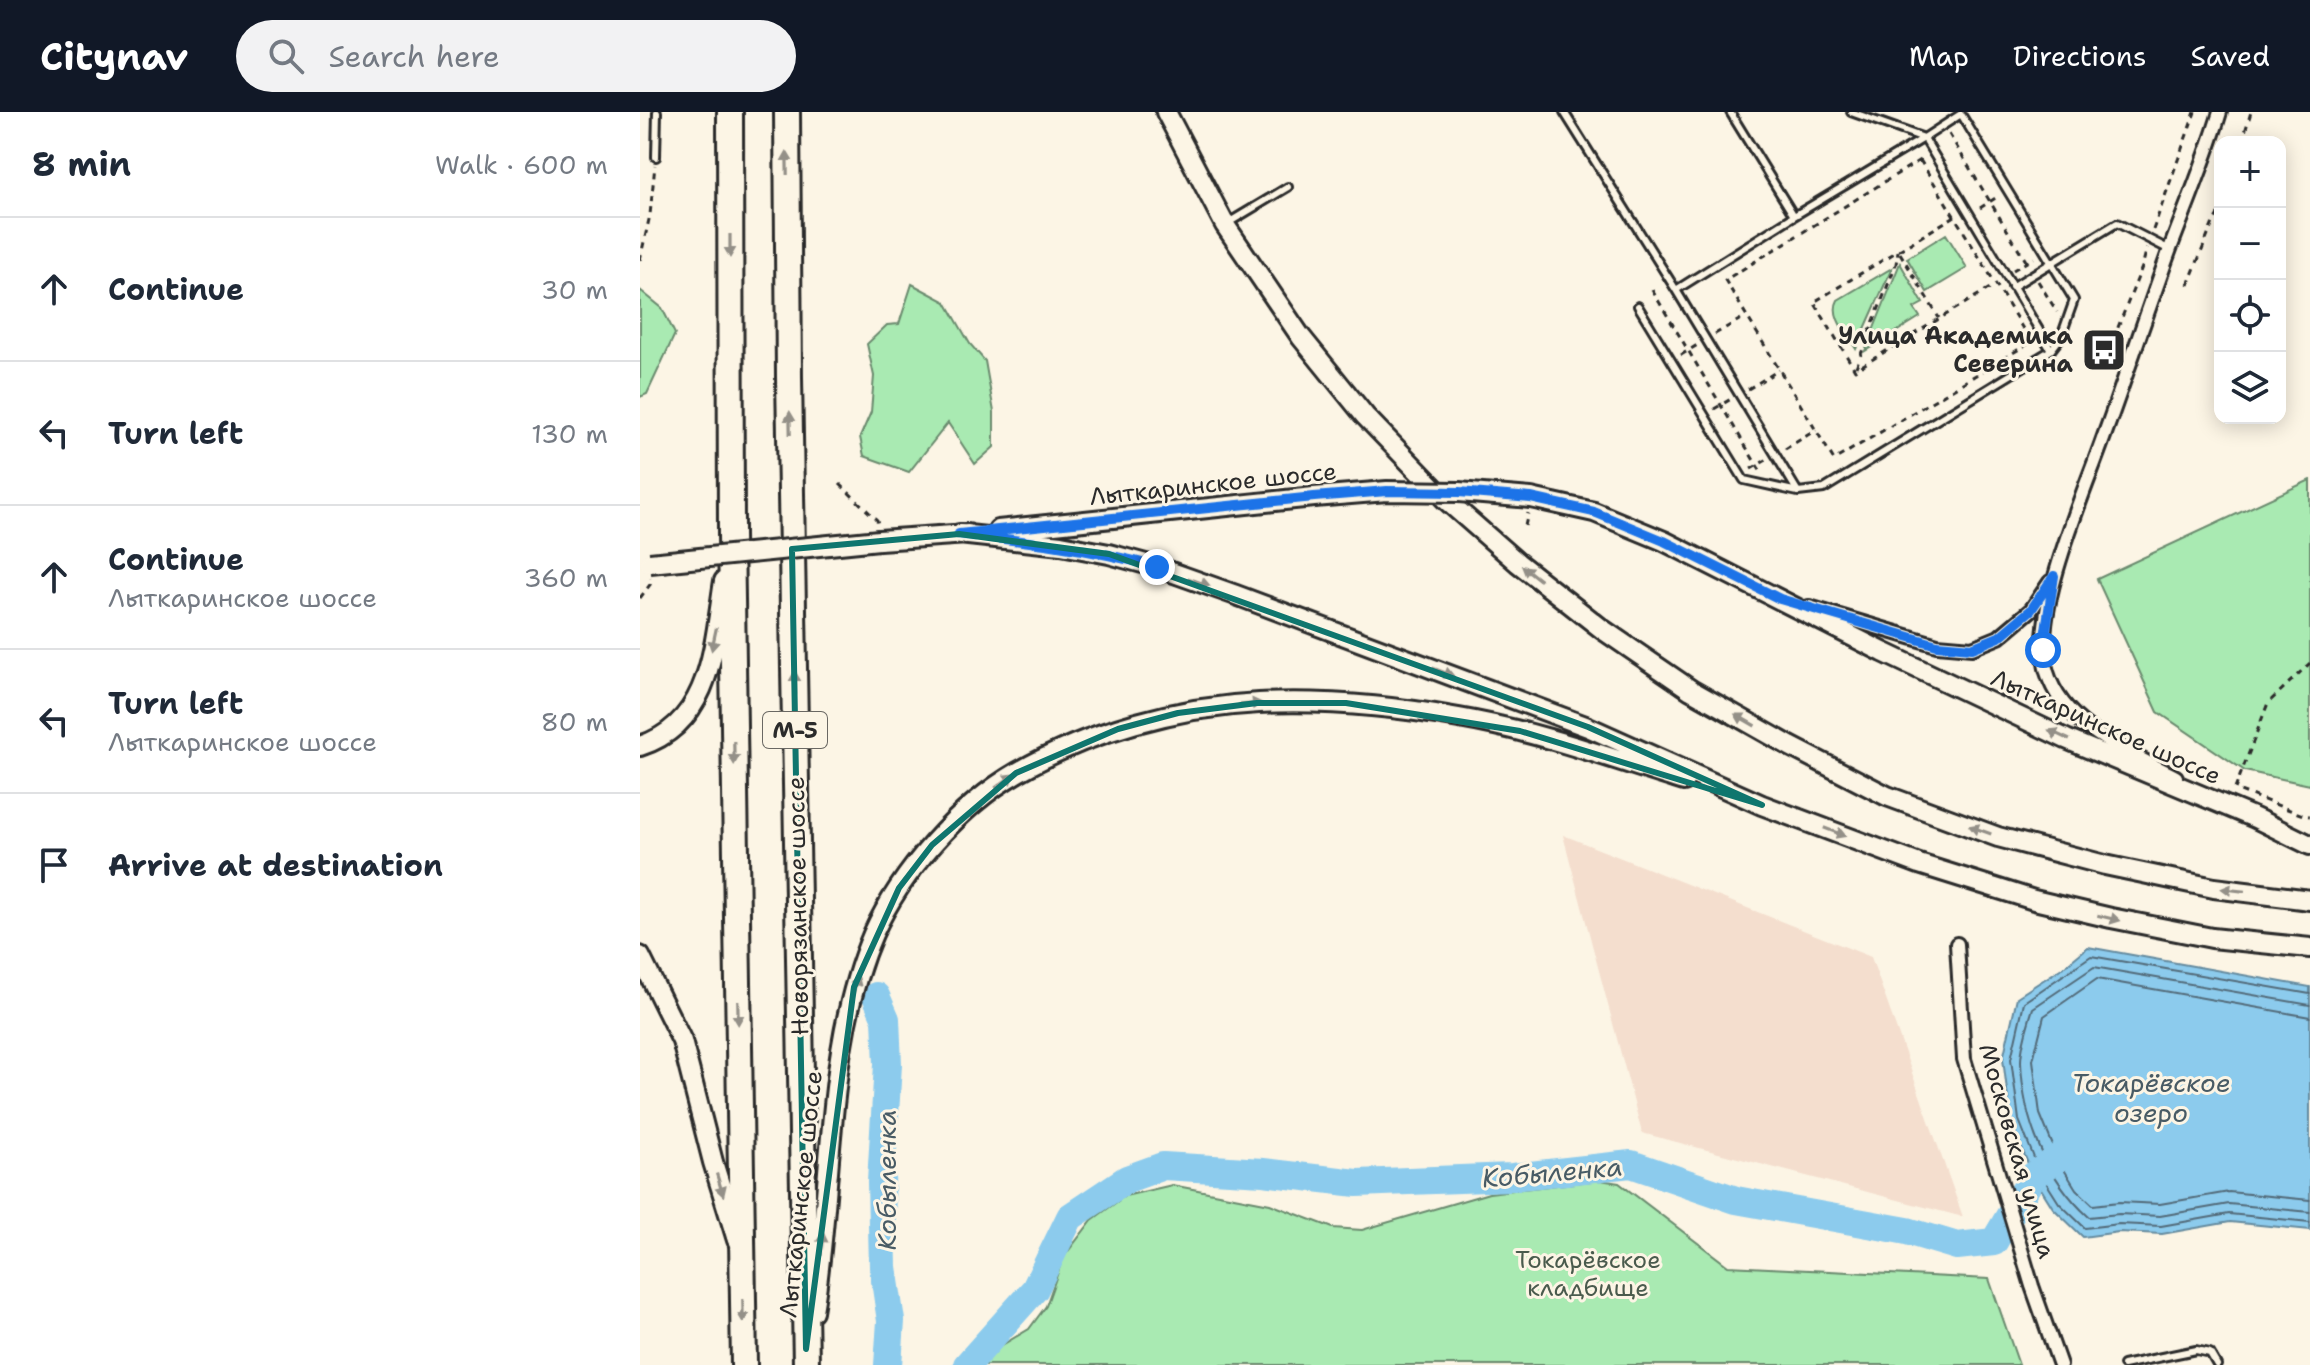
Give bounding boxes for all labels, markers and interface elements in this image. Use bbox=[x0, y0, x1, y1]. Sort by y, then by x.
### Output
search box bbox=[236, 20, 796, 92]
text: Citynav bbox=[40, 31, 188, 82]
icon: search bbox=[264, 34, 308, 78]
text: Search here bbox=[328, 36, 500, 77]
text: Map bbox=[1909, 37, 1969, 75]
text: Directions bbox=[2013, 37, 2147, 75]
text: Saved bbox=[2191, 37, 2270, 75]
map controls bbox=[2214, 136, 2286, 424]
button: + bbox=[2214, 136, 2286, 208]
text: 8 min bbox=[32, 141, 131, 187]
text: Walk · 600 m bbox=[435, 147, 608, 182]
one-way arrow bbox=[781, 150, 793, 175]
button: − bbox=[2214, 208, 2286, 280]
one-way arrow bbox=[724, 234, 736, 259]
icon: ahead bbox=[32, 267, 76, 311]
text: Continue bbox=[108, 269, 244, 310]
text: 30 m bbox=[541, 272, 608, 307]
button: locate bbox=[2214, 280, 2286, 352]
place label: Улица Академика Северина bbox=[1838, 320, 2074, 380]
bus stop icon: Улица Академика Северина bbox=[2080, 326, 2128, 374]
button: layers bbox=[2214, 352, 2286, 424]
one-way arrow bbox=[784, 410, 796, 435]
icon: left bbox=[32, 411, 76, 455]
text: Turn left bbox=[108, 413, 243, 454]
text: 130 m bbox=[531, 416, 608, 451]
street label: Лыткаринское шоссе bbox=[1088, 455, 1338, 513]
text: Continue bbox=[108, 539, 244, 580]
route end bbox=[1139, 549, 1175, 585]
icon: ahead bbox=[32, 555, 76, 599]
text: 360 m bbox=[523, 560, 608, 595]
one-way arrow bbox=[1521, 566, 1541, 582]
one-way arrow bbox=[1187, 576, 1211, 588]
text: Лыткаринское шоссе bbox=[108, 580, 377, 615]
one-way arrow bbox=[707, 627, 720, 652]
route start bbox=[2025, 632, 2061, 668]
street label: Лыткаринское шоссе bbox=[1986, 662, 2226, 792]
one-way arrow bbox=[1431, 667, 1455, 679]
one-way arrow bbox=[788, 670, 801, 695]
text: Turn left bbox=[108, 683, 243, 724]
one-way arrow bbox=[1238, 698, 1263, 711]
icon: left bbox=[32, 699, 76, 743]
text: 80 m bbox=[541, 704, 608, 739]
road number: М-5 bbox=[763, 712, 827, 748]
one-way arrow bbox=[1734, 714, 1756, 728]
text: Лыткаринское шоссе bbox=[108, 724, 377, 759]
one-way arrow bbox=[2047, 728, 2071, 742]
one-way arrow bbox=[728, 741, 741, 766]
one-way arrow bbox=[995, 774, 1015, 790]
street label: Новорязанское шоссе bbox=[780, 776, 816, 1036]
one-way arrow bbox=[1968, 823, 1992, 836]
one-way arrow bbox=[1823, 826, 1847, 839]
icon: arrive bbox=[32, 843, 76, 887]
text: Arrive at destination bbox=[108, 845, 443, 886]
one-way arrow bbox=[2220, 883, 2245, 896]
one-way arrow bbox=[2097, 912, 2122, 925]
one-way arrow bbox=[849, 974, 862, 998]
one-way arrow bbox=[732, 1001, 744, 1026]
street label: Московская улица bbox=[1971, 1040, 2063, 1262]
water label: Токарёвское озеро bbox=[2071, 1065, 2231, 1130]
street label: Лыткаринское шоссе bbox=[772, 1069, 830, 1319]
water label: Кобыленка bbox=[869, 1110, 904, 1250]
water label: Кобыленка bbox=[1480, 1148, 1624, 1196]
one-way arrow bbox=[714, 1173, 727, 1197]
one-way arrow bbox=[816, 1231, 829, 1256]
park label: Токарёвское кладбище bbox=[1515, 1244, 1661, 1304]
one-way arrow bbox=[737, 1299, 749, 1324]

